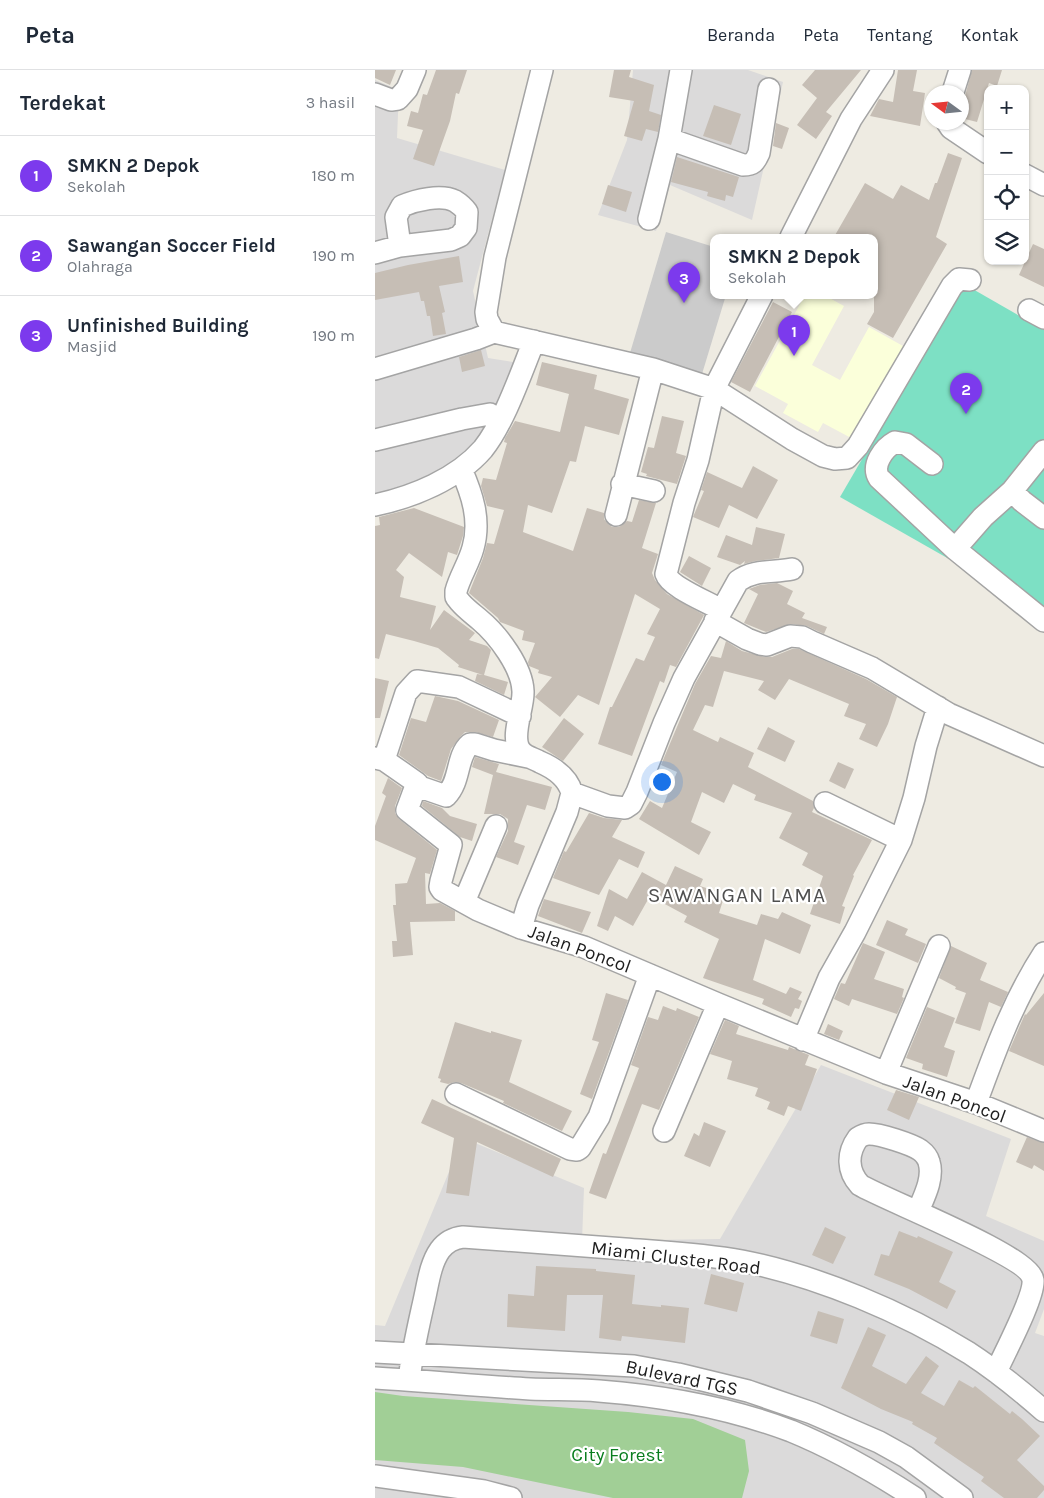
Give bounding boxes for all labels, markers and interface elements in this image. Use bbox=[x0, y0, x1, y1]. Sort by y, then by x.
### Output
text: Peta bbox=[25, 21, 75, 49]
text: Beranda bbox=[707, 24, 775, 46]
text: Peta bbox=[803, 24, 839, 46]
text: Tentang bbox=[867, 24, 933, 46]
text: Kontak bbox=[961, 24, 1019, 46]
north arrow bbox=[924, 85, 969, 130]
map controls bbox=[984, 85, 1029, 265]
button: + bbox=[984, 85, 1029, 130]
text: Terdekat bbox=[20, 91, 106, 115]
text: 3 hasil bbox=[306, 93, 355, 112]
button: − bbox=[984, 130, 1029, 175]
text: SMKN 2 Depok bbox=[67, 155, 200, 177]
text: 1 bbox=[33, 166, 39, 185]
text: 180 m bbox=[312, 166, 355, 185]
button: locate bbox=[984, 175, 1029, 220]
text: Sekolah bbox=[67, 177, 126, 196]
button: layers bbox=[984, 220, 1029, 265]
popup bbox=[710, 234, 878, 299]
text: Sawangan Soccer Field bbox=[67, 235, 276, 257]
text: 2 bbox=[31, 246, 41, 265]
text: 190 m bbox=[312, 246, 355, 265]
text: SMKN 2 Depok bbox=[728, 246, 860, 268]
text: Olahraga bbox=[67, 257, 133, 276]
pin: 3 bbox=[668, 262, 700, 303]
text: Sekolah bbox=[728, 268, 786, 287]
text: Unfinished Building bbox=[67, 315, 249, 337]
pin: 1 bbox=[778, 315, 810, 356]
text: 3 bbox=[31, 326, 41, 345]
text: 190 m bbox=[312, 326, 355, 345]
text: Masjid bbox=[67, 337, 117, 356]
pin: 2 bbox=[950, 373, 982, 414]
your location bbox=[649, 769, 675, 795]
district label: SAWANGAN LAMA bbox=[648, 883, 826, 907]
street label: Jalan Poncol bbox=[525, 920, 634, 978]
street label: Jalan Poncol bbox=[900, 1070, 1009, 1128]
street label: Miami Cluster Road bbox=[590, 1237, 762, 1279]
street label: Bulevard TGS bbox=[624, 1355, 740, 1401]
park label: City Forest bbox=[571, 1444, 663, 1466]

